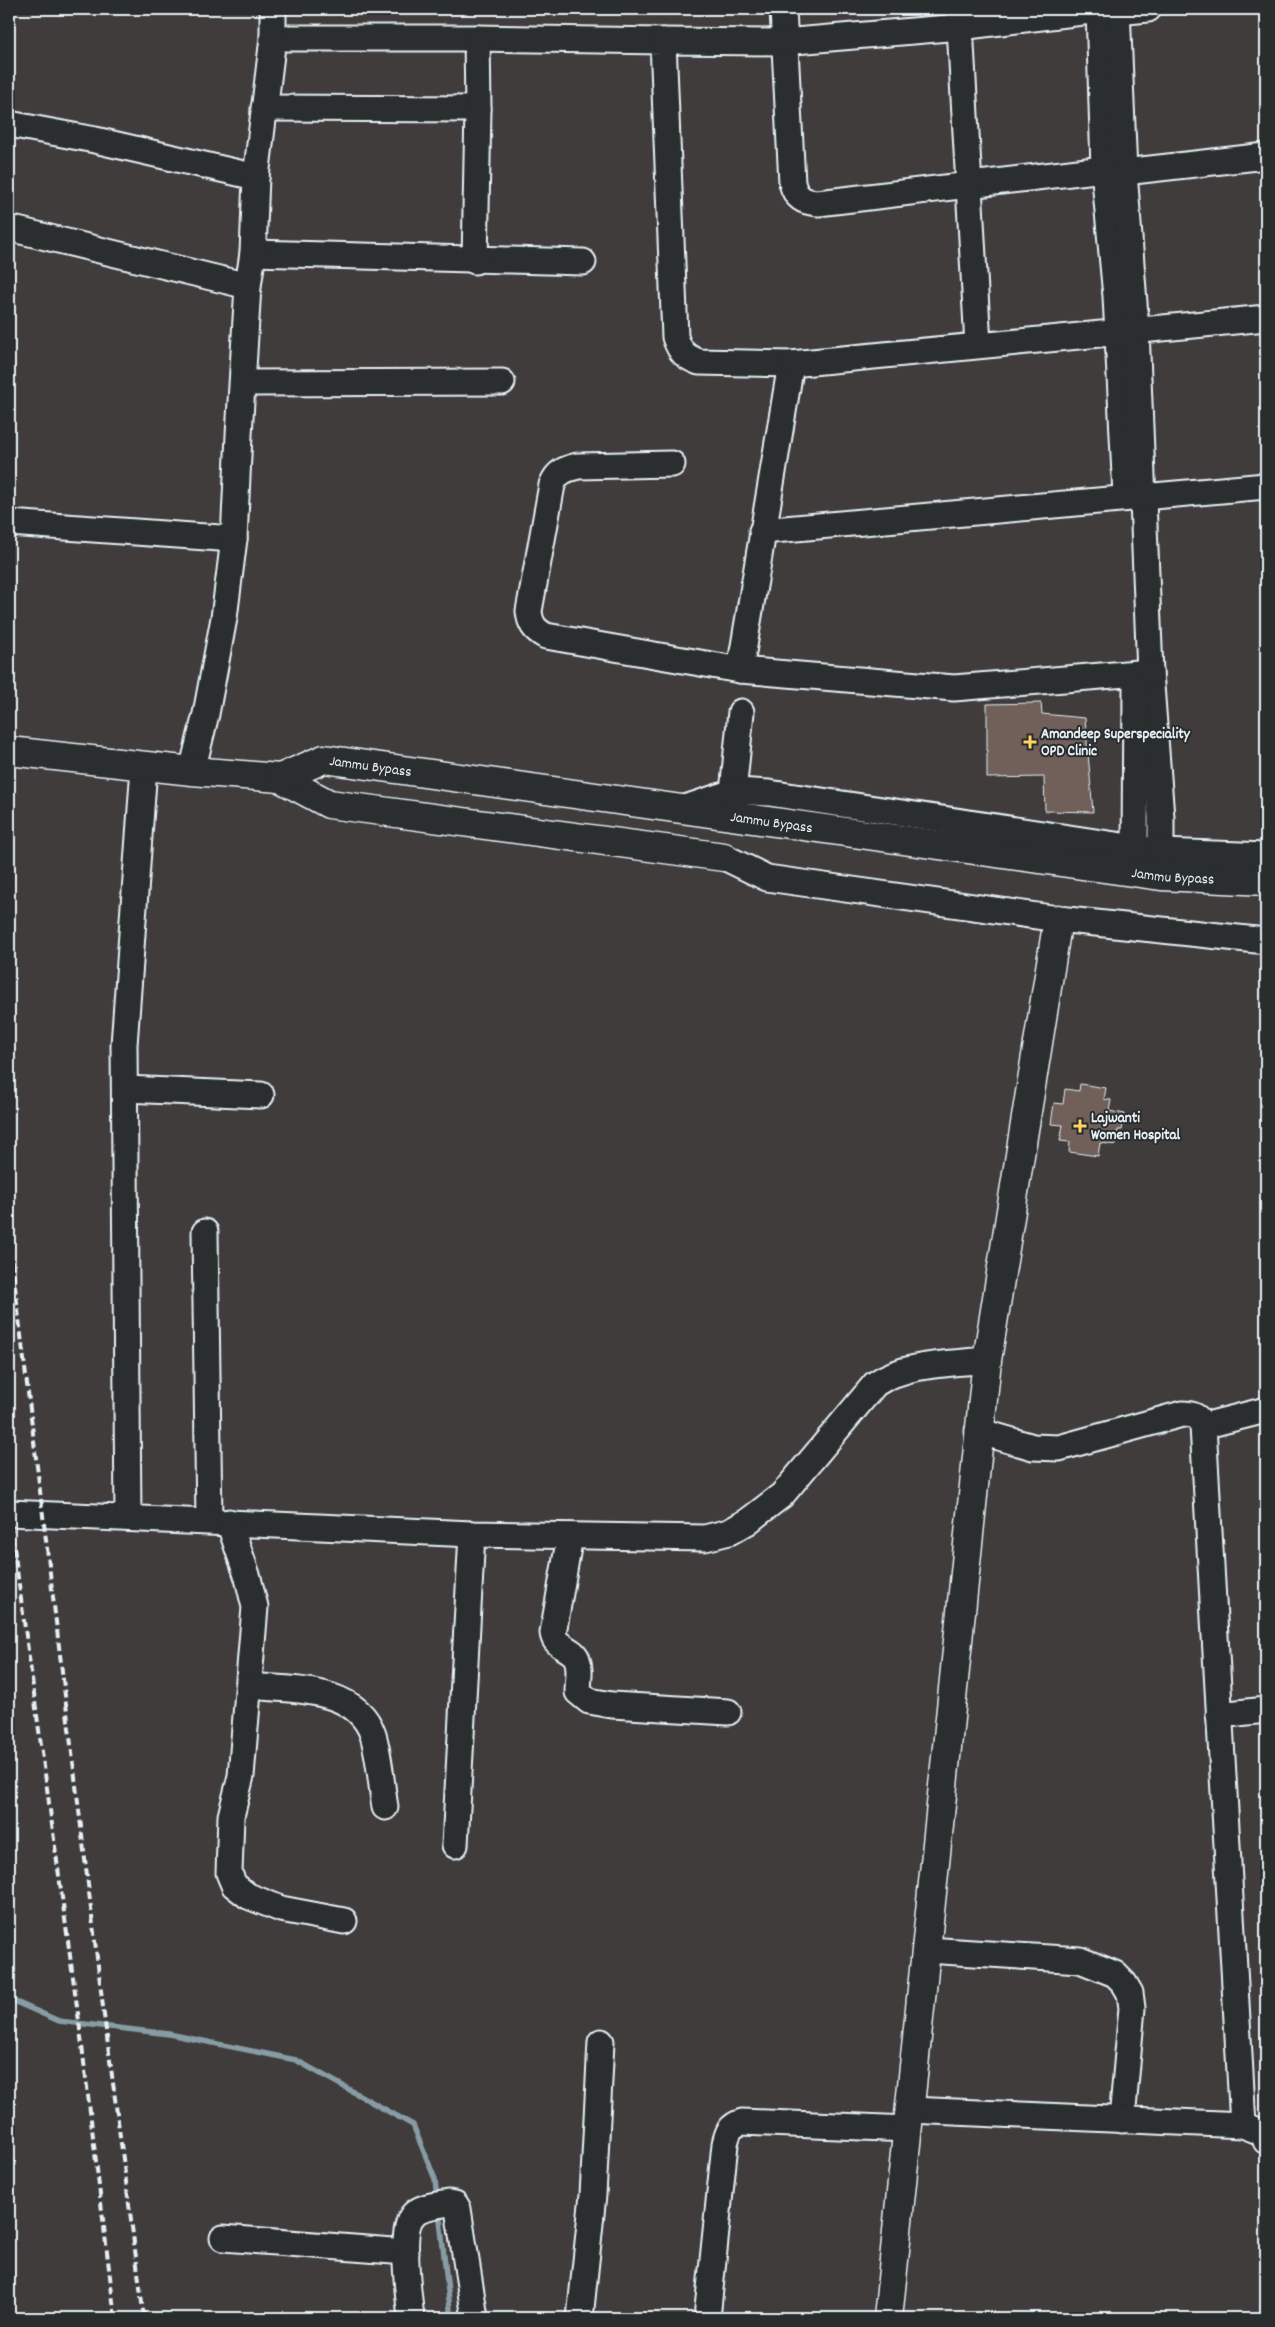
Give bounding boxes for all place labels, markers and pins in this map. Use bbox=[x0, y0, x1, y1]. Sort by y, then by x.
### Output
place label: Amandeep Superspeciality OPD Clinic bbox=[1041, 724, 1191, 763]
marker: Amandeep Superspeciality OPD Clinic bbox=[1023, 735, 1037, 749]
place label: Lajwanti Women Hospital bbox=[1091, 1108, 1180, 1147]
marker: Lajwanti Women Hospital bbox=[1073, 1119, 1087, 1133]

